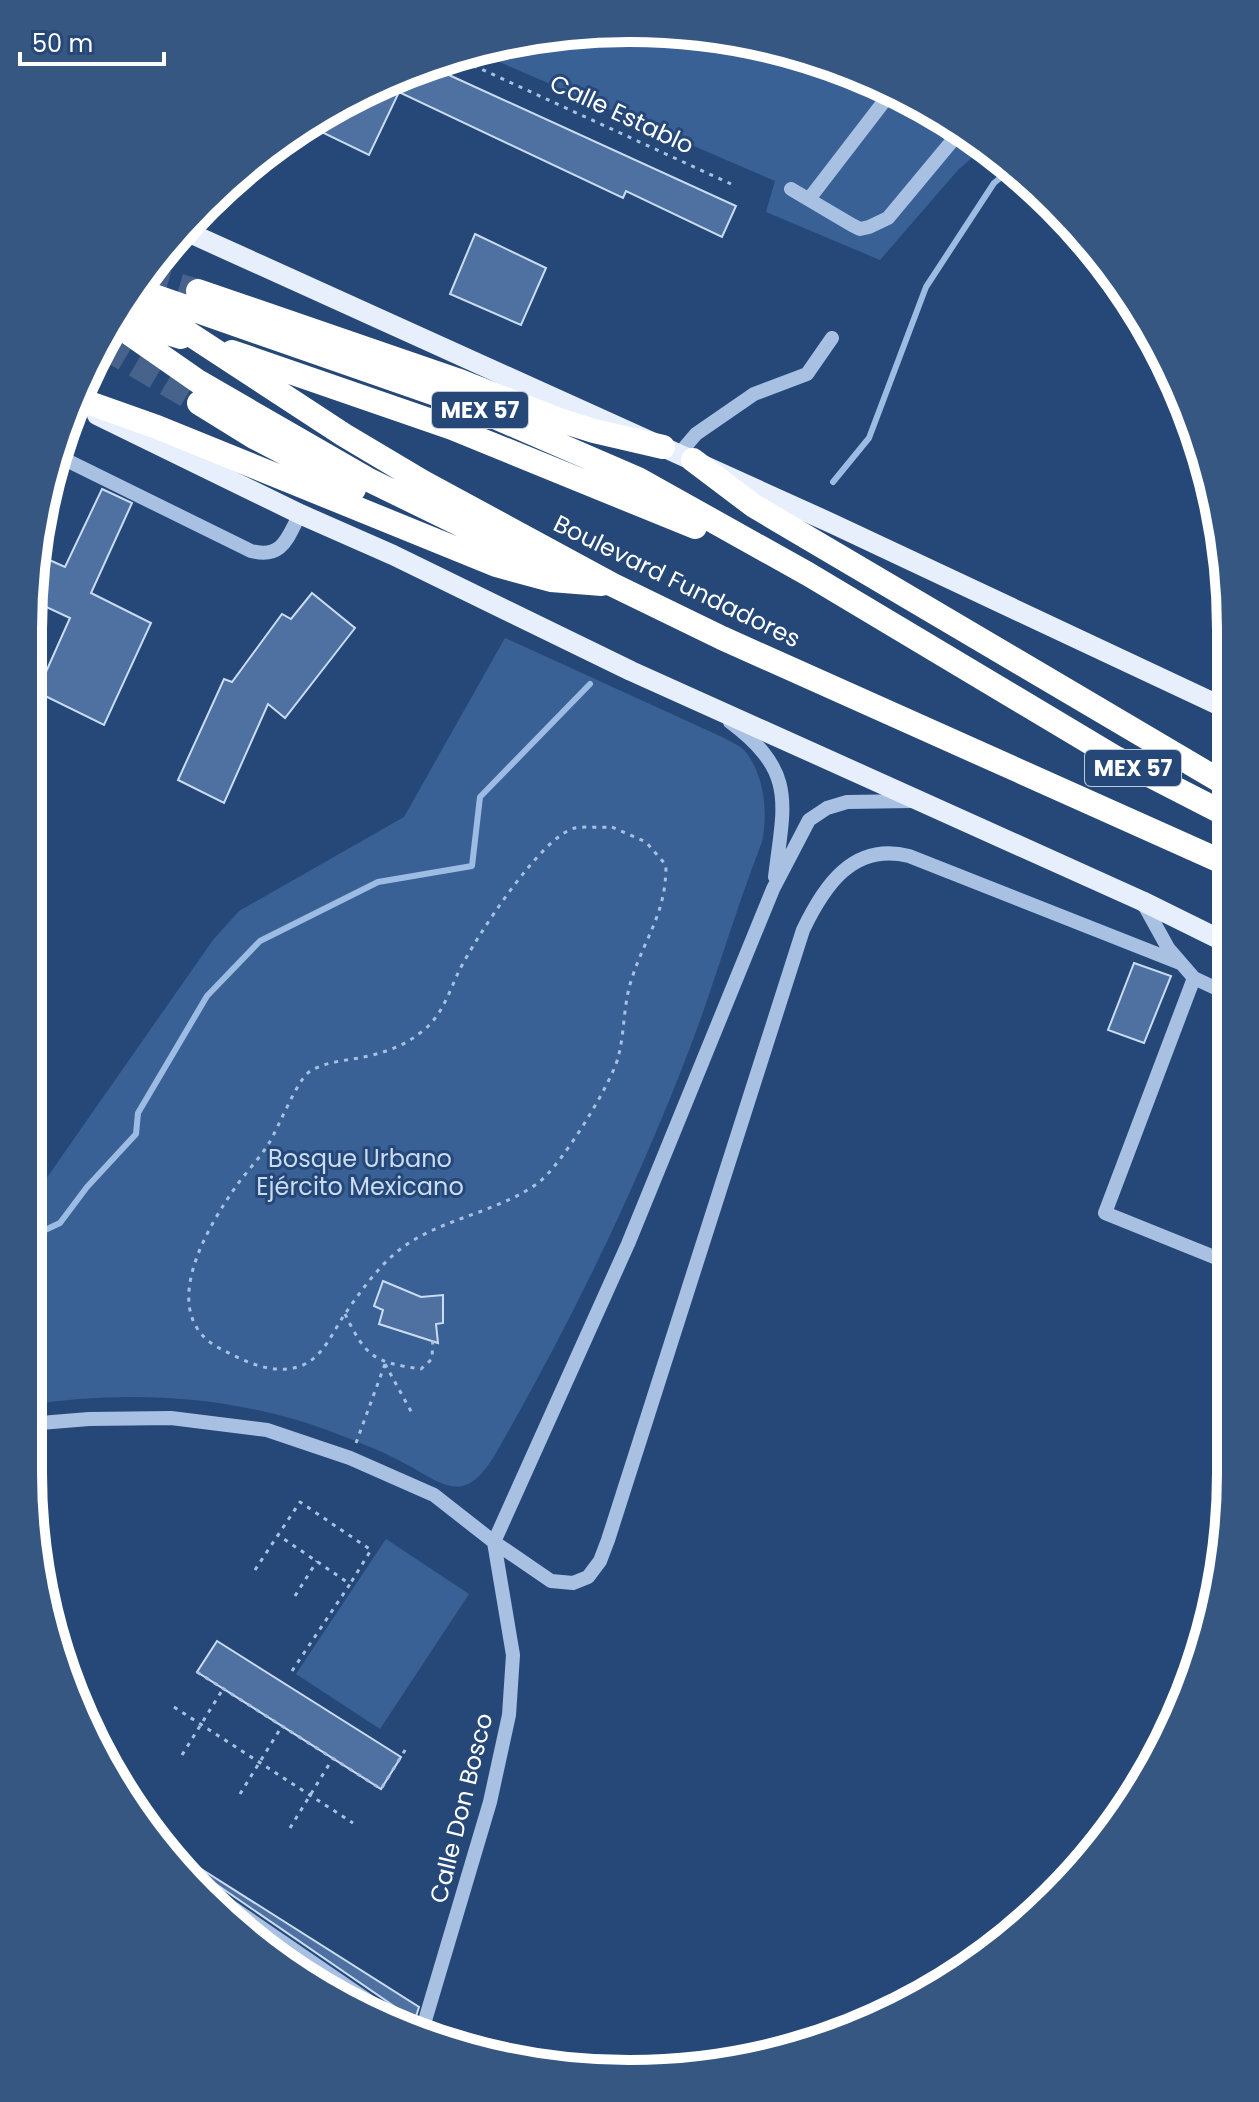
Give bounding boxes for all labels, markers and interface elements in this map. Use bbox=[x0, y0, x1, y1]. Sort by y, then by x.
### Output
scale bar bbox=[20, 16, 164, 66]
text: 50 m bbox=[32, 27, 93, 60]
street label: Calle Establo bbox=[545, 66, 699, 162]
road number: MEX 57 bbox=[432, 392, 528, 428]
street label: Boulevard Fundadores bbox=[548, 507, 806, 655]
road number: MEX 57 bbox=[1085, 750, 1181, 786]
park label: Bosque Urbano Ejército Mexicano bbox=[256, 1142, 464, 1203]
street label: Calle Don Bosco bbox=[421, 1710, 501, 1906]

